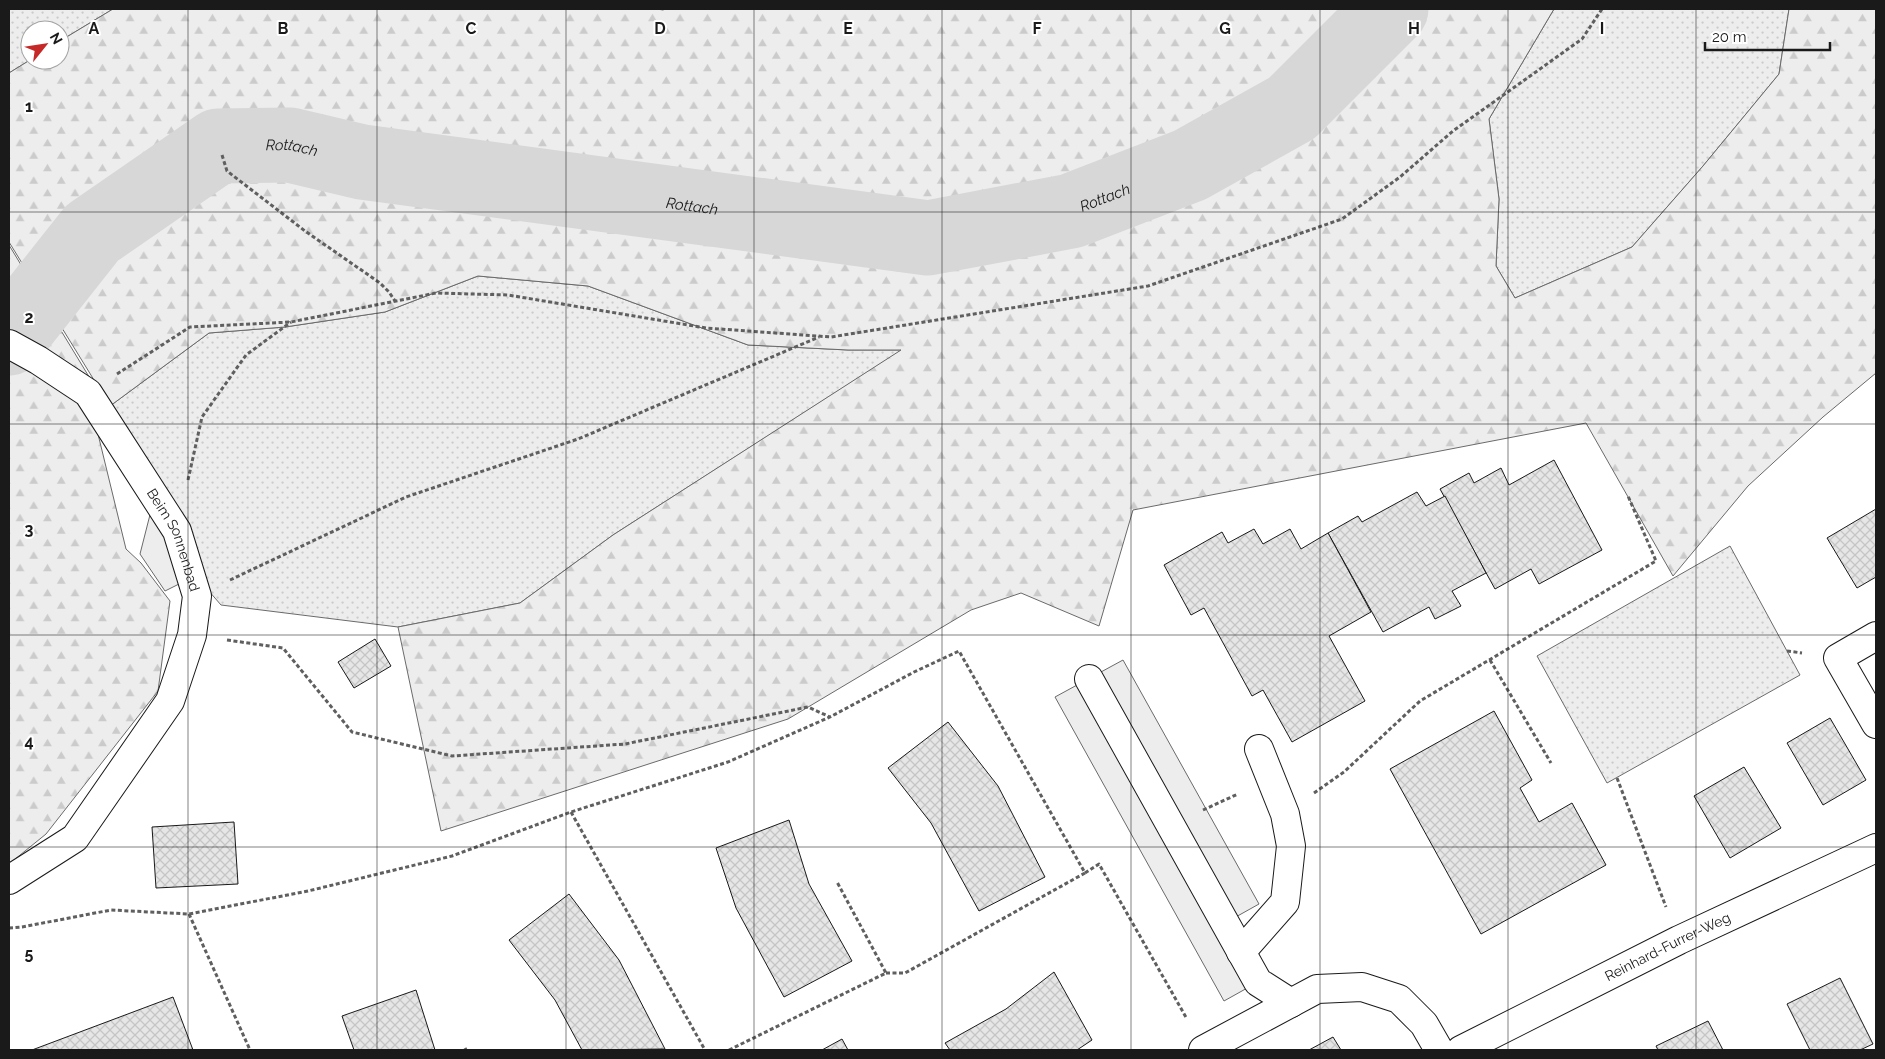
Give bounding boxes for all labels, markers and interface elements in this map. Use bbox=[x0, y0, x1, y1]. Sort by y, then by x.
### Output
text: A bbox=[89, 19, 100, 38]
text: B bbox=[278, 19, 289, 38]
text: C bbox=[466, 19, 477, 38]
text: D bbox=[654, 19, 666, 38]
text: E bbox=[843, 19, 853, 38]
text: F bbox=[1032, 19, 1042, 38]
text: G bbox=[1219, 19, 1231, 38]
text: H bbox=[1408, 19, 1420, 38]
text: I bbox=[1600, 19, 1604, 38]
north arrow bbox=[20, 20, 70, 70]
scale bar bbox=[1705, 20, 1830, 52]
text: 20 m bbox=[1712, 28, 1747, 46]
text: N bbox=[47, 30, 66, 47]
text: 1 bbox=[25, 97, 33, 116]
water label: Rottach bbox=[266, 136, 320, 160]
water label: Rottach bbox=[1077, 180, 1133, 216]
water label: Rottach bbox=[665, 194, 719, 219]
text: 2 bbox=[24, 308, 34, 327]
street label: Beim Sonnenbad bbox=[144, 485, 203, 593]
text: 3 bbox=[25, 520, 34, 539]
text: 4 bbox=[24, 732, 34, 751]
street label: Reinhard-Furrer-Weg bbox=[1602, 909, 1733, 984]
text: 5 bbox=[25, 944, 34, 963]

